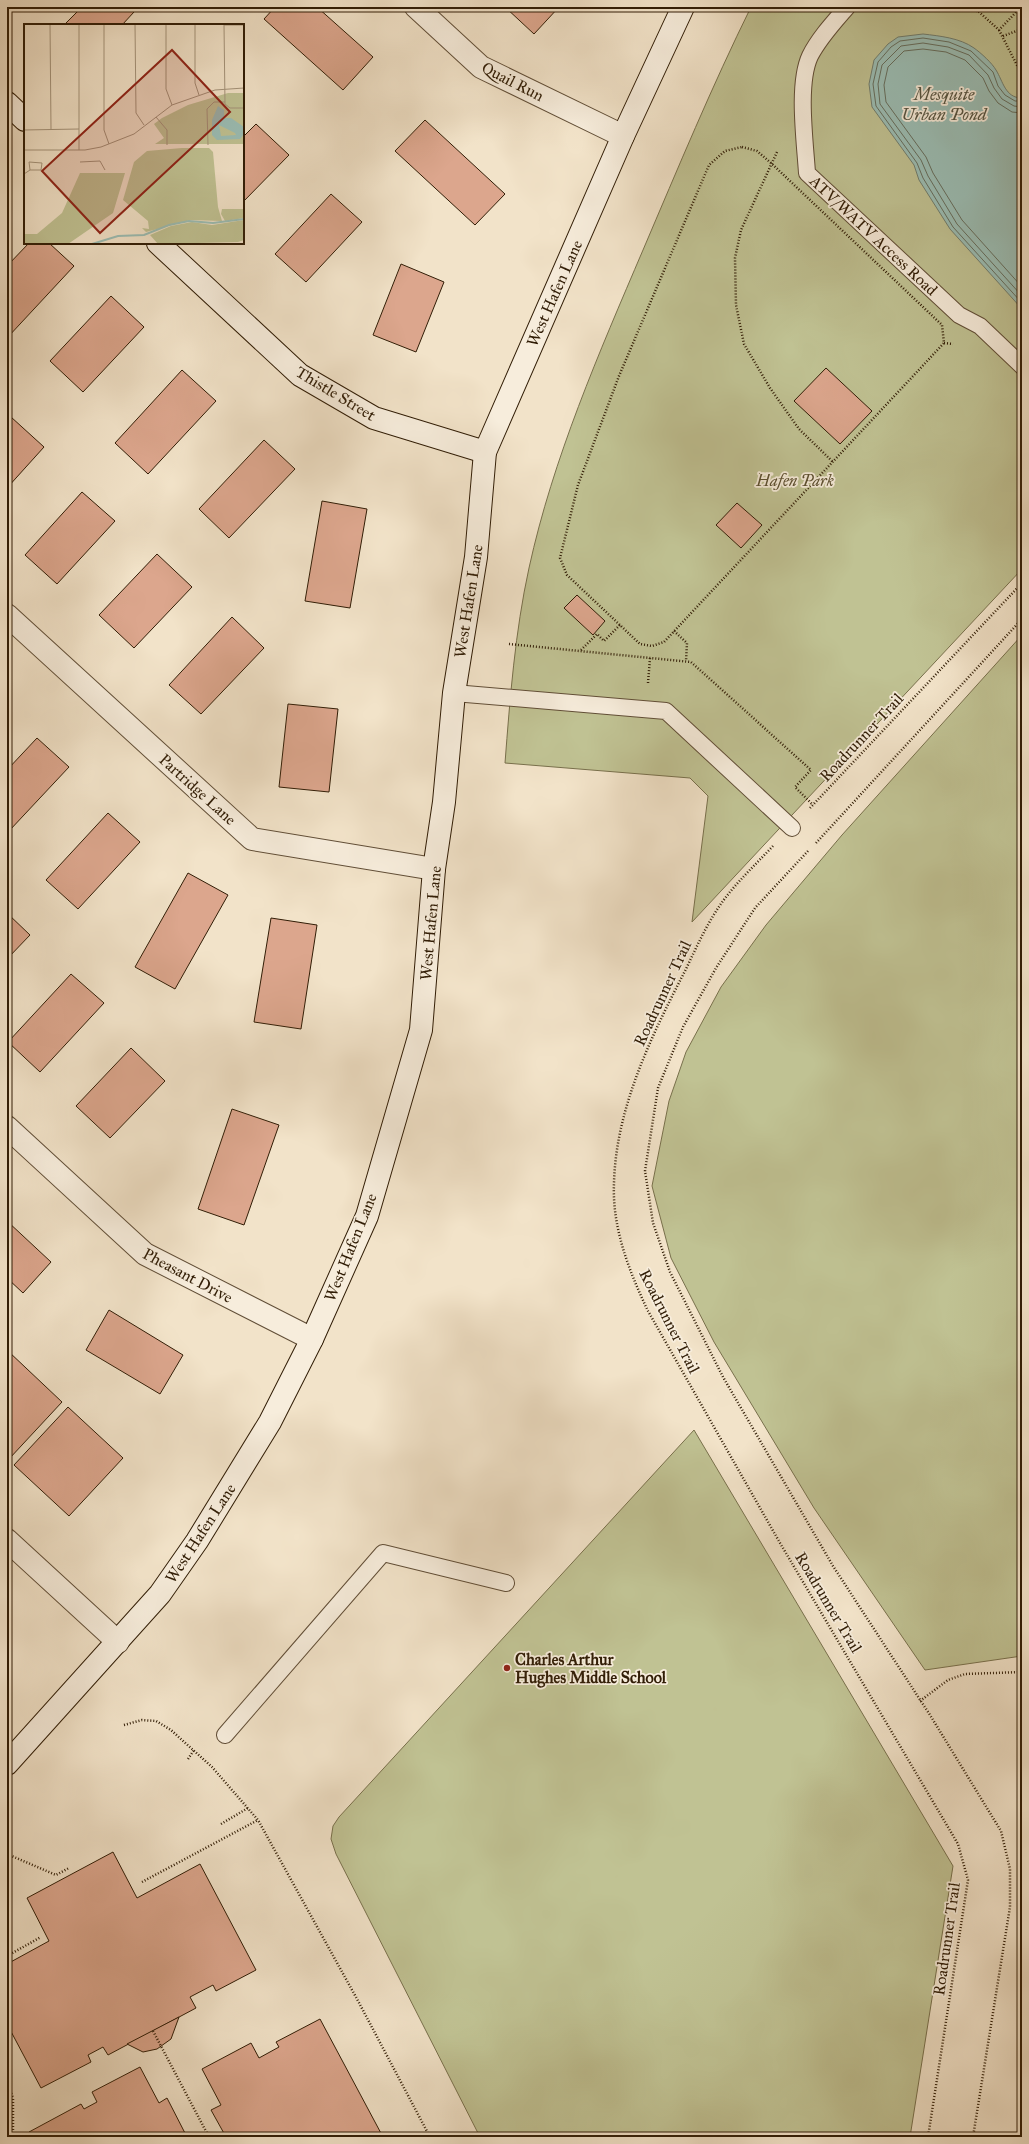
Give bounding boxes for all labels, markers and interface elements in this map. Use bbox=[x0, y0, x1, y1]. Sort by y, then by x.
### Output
inset map bbox=[24, 24, 244, 244]
street label: Quail Run bbox=[479, 58, 547, 105]
water label: Mesquite Urban Pond bbox=[901, 84, 988, 125]
street label: ATV/WATV Access Road bbox=[805, 171, 941, 299]
street label: West Hafen Lane bbox=[522, 237, 587, 349]
street label: Thistle Street bbox=[292, 362, 379, 425]
park label: Hafen Park bbox=[755, 471, 834, 490]
street label: West Hafen Lane bbox=[450, 543, 487, 659]
street label: Roadrunner Trail bbox=[815, 689, 908, 786]
street label: Partridge Lane bbox=[155, 750, 240, 830]
street label: West Hafen Lane bbox=[416, 865, 445, 981]
street label: Roadrunner Trail bbox=[630, 937, 695, 1049]
street label: West Hafen Lane bbox=[320, 1190, 381, 1304]
street label: Pheasant Drive bbox=[140, 1244, 236, 1307]
street label: Roadrunner Trail bbox=[635, 1266, 704, 1377]
street label: West Hafen Lane bbox=[161, 1480, 240, 1587]
street label: Roadrunner Trail bbox=[791, 1548, 866, 1657]
place label: Charles Arthur Hughes Middle School bbox=[515, 1650, 667, 1688]
marker: Charles Arthur Hughes Middle School bbox=[502, 1663, 512, 1673]
street label: Roadrunner Trail bbox=[929, 1881, 964, 1997]

